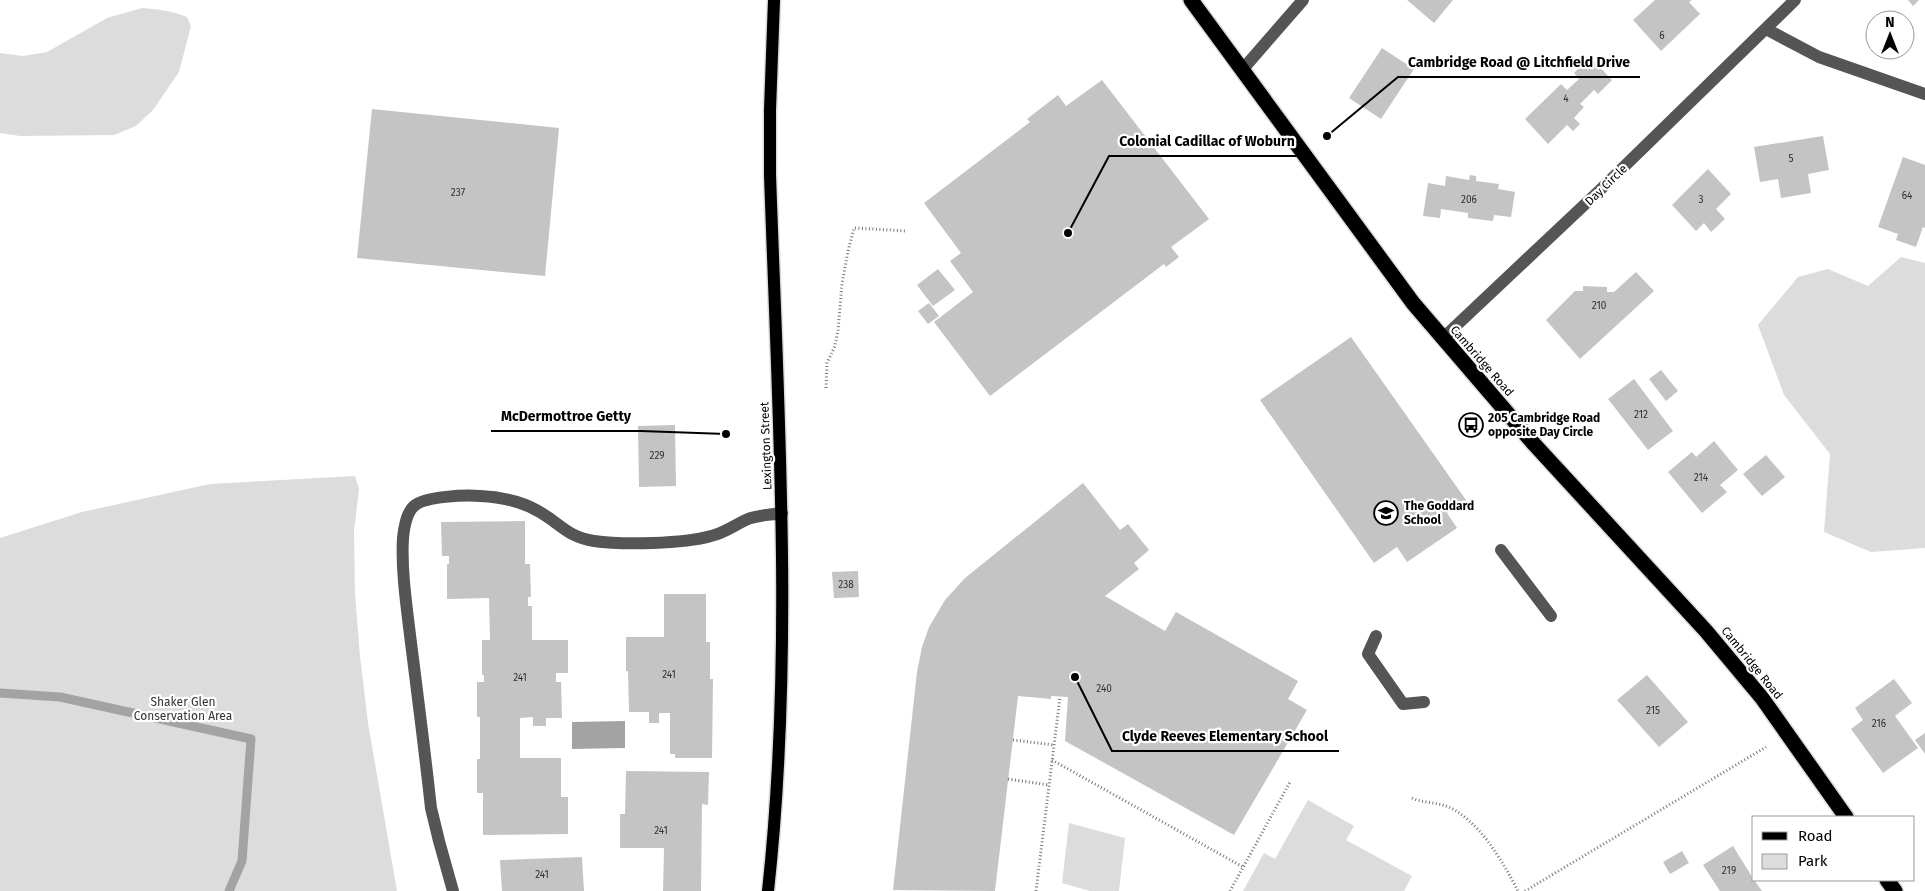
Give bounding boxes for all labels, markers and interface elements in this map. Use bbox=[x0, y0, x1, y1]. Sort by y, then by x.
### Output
north arrow bbox=[1865, 10, 1915, 60]
text: N bbox=[1885, 14, 1895, 31]
house number: 6 bbox=[1659, 30, 1665, 42]
callout: Cambridge Road @ Litchfield Drive bbox=[1398, 48, 1640, 77]
text: Cambridge Road @ Litchfield Drive bbox=[1408, 54, 1630, 71]
house number: 4 bbox=[1563, 93, 1569, 105]
callout: Colonial Cadillac of Woburn bbox=[1109, 127, 1304, 156]
text: Colonial Cadillac of Woburn bbox=[1119, 133, 1295, 150]
house number: 5 bbox=[1788, 153, 1794, 165]
street label: Day Circle bbox=[1582, 162, 1630, 208]
house number: 237 bbox=[451, 187, 466, 199]
house number: 64 bbox=[1902, 190, 1913, 202]
house number: 206 bbox=[1461, 194, 1477, 206]
house number: 3 bbox=[1699, 194, 1704, 206]
house number: 210 bbox=[1592, 300, 1607, 312]
street label: Cambridge Road bbox=[1447, 323, 1517, 399]
street label: Lexington Street bbox=[757, 401, 775, 490]
callout: McDermottroe Getty bbox=[491, 402, 641, 431]
text: McDermottroe Getty bbox=[501, 408, 632, 425]
house number: 212 bbox=[1634, 409, 1648, 421]
place label: 205 Cambridge Road opposite Day Circle bbox=[1488, 411, 1600, 439]
bus stop icon: 205 Cambridge Road opposite Day Circle bbox=[1458, 412, 1484, 438]
house number: 229 bbox=[649, 450, 665, 462]
house number: 214 bbox=[1694, 472, 1709, 484]
place label: The Goddard School bbox=[1404, 499, 1474, 527]
school or university icon: The Goddard School bbox=[1373, 500, 1399, 526]
house number: 238 bbox=[838, 579, 854, 591]
street label: Cambridge Road bbox=[1718, 624, 1786, 702]
house number: 241 bbox=[662, 669, 676, 681]
house number: 241 bbox=[513, 672, 527, 684]
house number: 240 bbox=[1096, 683, 1112, 695]
park label: Shaker Glen Conservation Area bbox=[134, 695, 232, 723]
house number: 215 bbox=[1646, 705, 1660, 717]
house number: 216 bbox=[1872, 718, 1886, 730]
callout: Clyde Reeves Elementary School bbox=[1112, 722, 1339, 751]
text: Clyde Reeves Elementary School bbox=[1122, 728, 1329, 745]
legend bbox=[1752, 816, 1915, 881]
house number: 241 bbox=[654, 825, 668, 837]
text: Road bbox=[1798, 827, 1833, 845]
text: Park bbox=[1798, 852, 1828, 870]
house number: 219 bbox=[1722, 865, 1736, 877]
house number: 241 bbox=[535, 869, 549, 881]

